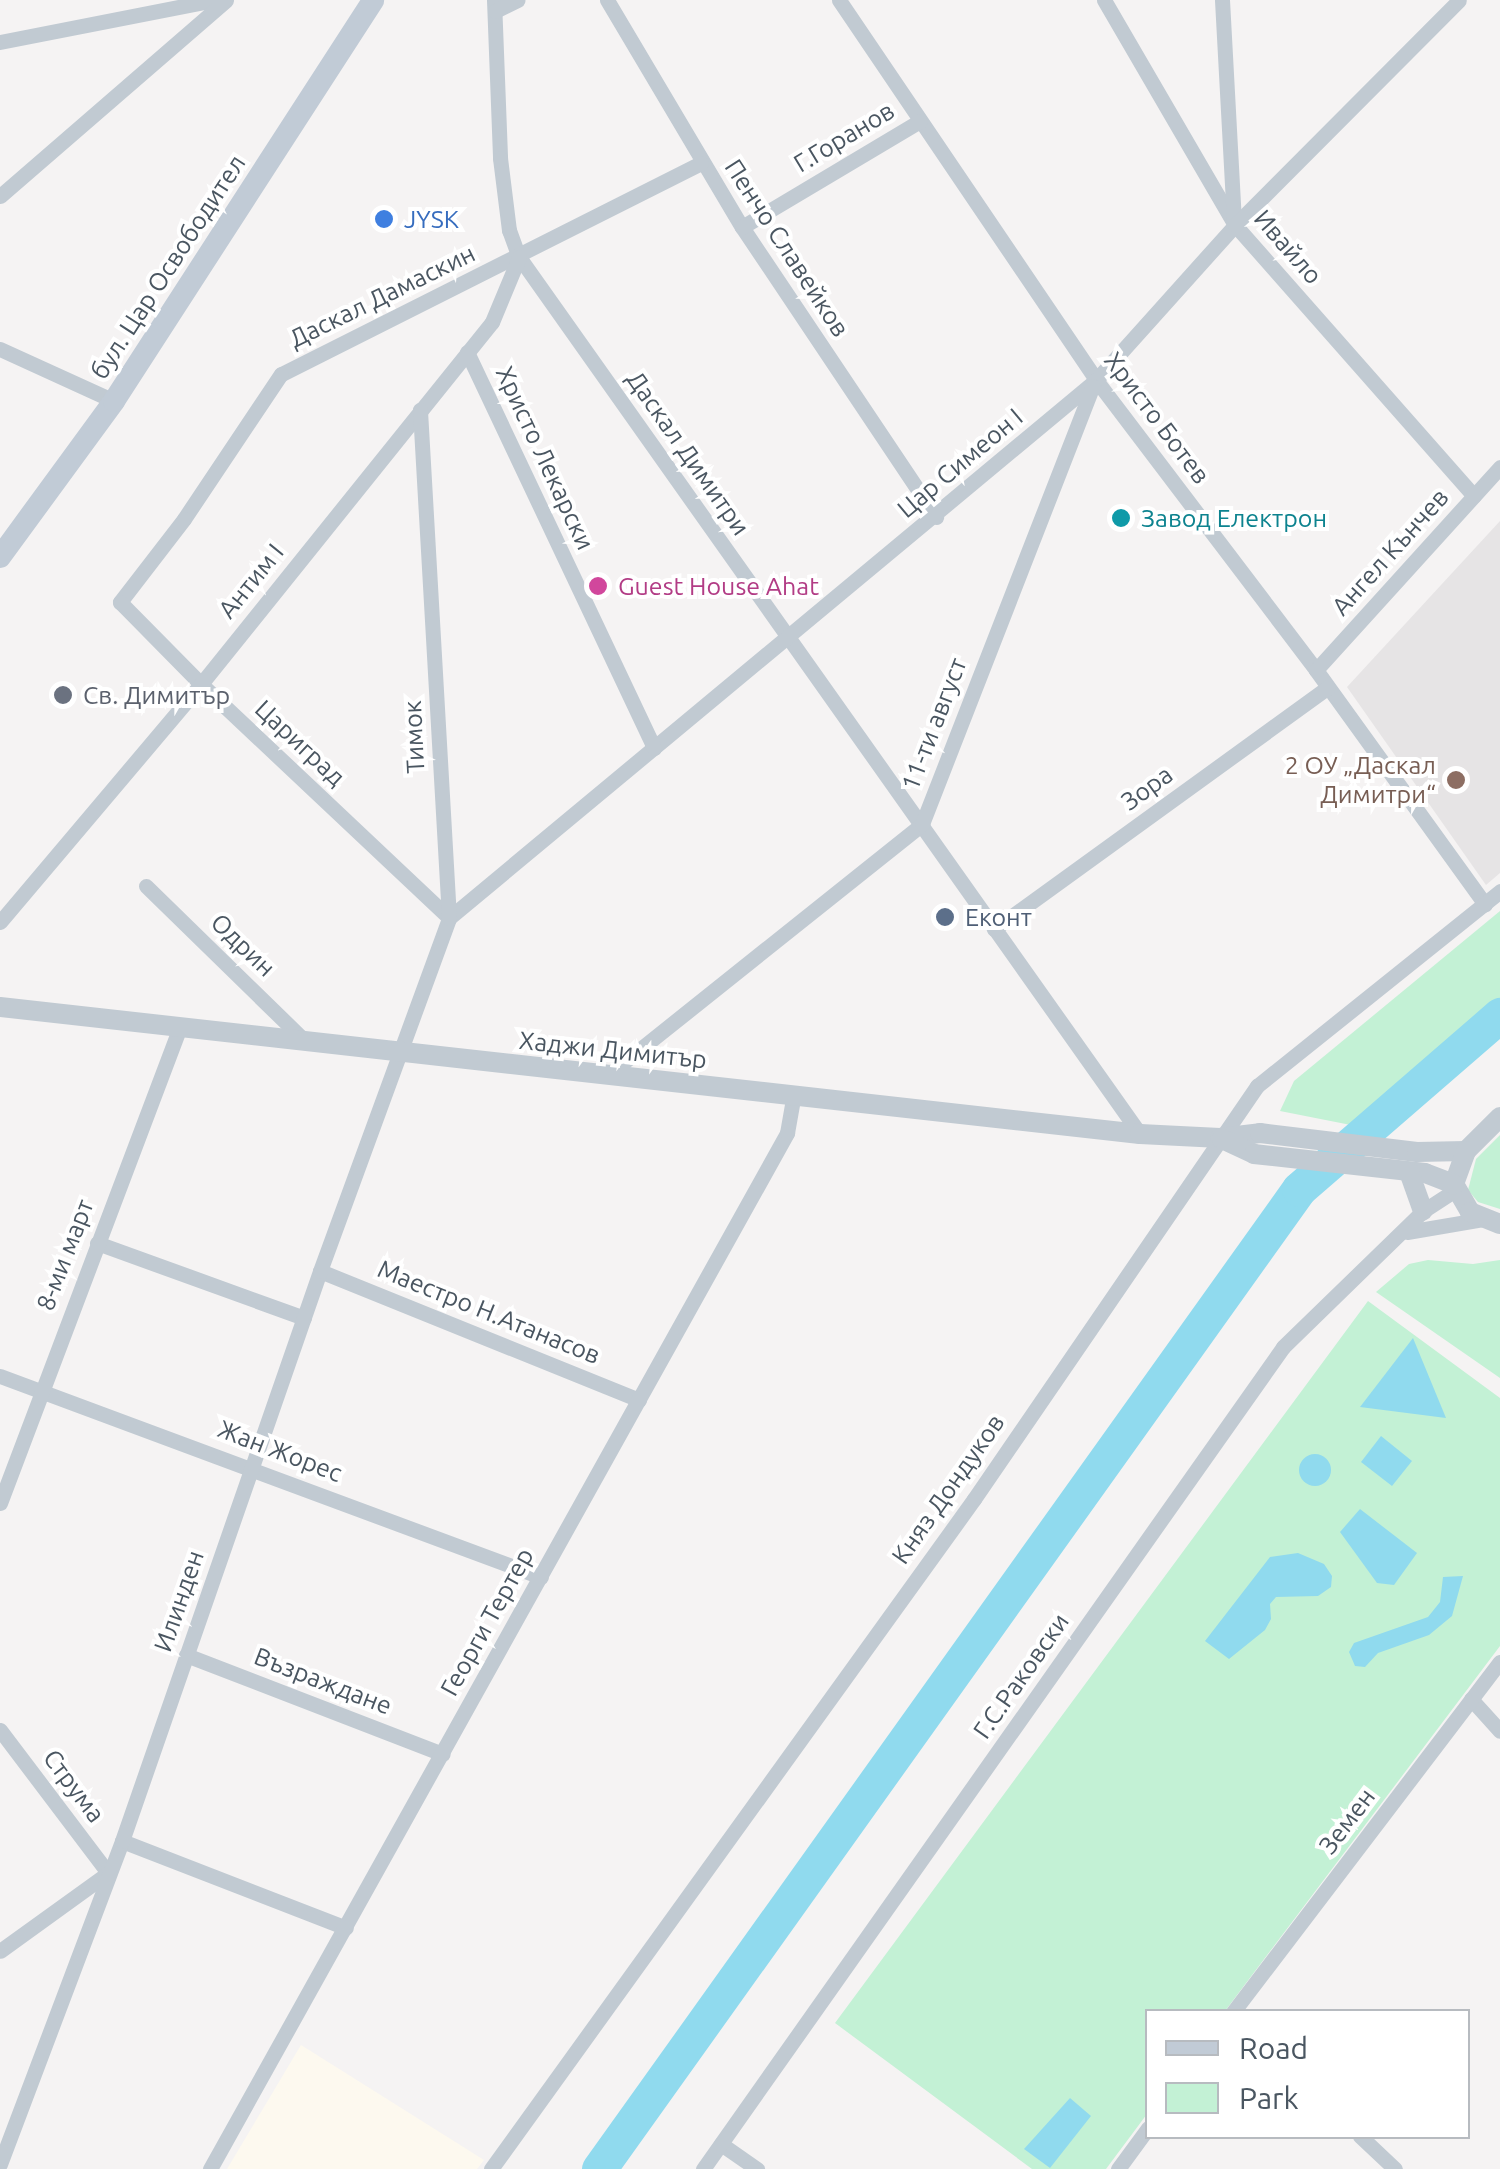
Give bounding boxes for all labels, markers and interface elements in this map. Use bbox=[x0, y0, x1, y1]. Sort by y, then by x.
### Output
street label: Г.Горанов bbox=[788, 95, 900, 179]
street label: бул. Цар Освободител bbox=[84, 149, 252, 385]
street label: Пенчо Славейков bbox=[718, 154, 856, 342]
place label: JYSK bbox=[404, 204, 459, 234]
street label: Ивайло bbox=[1248, 204, 1328, 290]
marker: JYSK bbox=[373, 208, 395, 230]
street label: Даскал Дамаскин bbox=[284, 238, 480, 354]
street label: Христо Ботев bbox=[1098, 346, 1216, 490]
street label: Христо Лекарски bbox=[489, 362, 601, 554]
street label: Даскал Димитри bbox=[620, 365, 756, 541]
street label: Цар Симеон I bbox=[891, 402, 1029, 524]
street label: Ангел Кънчев bbox=[1325, 483, 1455, 621]
place label: Завод Електрон bbox=[1141, 503, 1327, 533]
marker: Завод Електрон bbox=[1110, 507, 1132, 529]
street label: Антим I bbox=[212, 538, 290, 624]
place label: Guest House Ahat bbox=[618, 571, 819, 601]
marker: Guest House Ahat bbox=[587, 575, 609, 597]
street label: 11-ти август bbox=[895, 654, 973, 794]
place label: Св. Димитър bbox=[83, 680, 230, 710]
marker: Св. Димитър bbox=[52, 684, 74, 706]
street label: Цариград bbox=[249, 694, 351, 792]
street label: Тимок bbox=[397, 700, 431, 774]
place label: 2 ОУ „Даскал Димитри“ bbox=[1285, 751, 1436, 810]
street label: Зора bbox=[1115, 759, 1179, 817]
marker: 2 ОУ „Даскал Димитри“ bbox=[1445, 769, 1467, 791]
place label: Еконт bbox=[965, 902, 1032, 932]
marker: Еконт bbox=[934, 906, 956, 928]
street label: Одрин bbox=[205, 907, 281, 983]
street label: Хаджи Димитър bbox=[518, 1025, 708, 1075]
street label: 8-ми март bbox=[30, 1195, 100, 1315]
street label: Маестро Н.Атанасов bbox=[373, 1254, 605, 1370]
street label: Княз Дондуков bbox=[885, 1408, 1011, 1570]
street label: Жан Жорес bbox=[214, 1414, 346, 1488]
street label: Георги Тертер bbox=[434, 1543, 540, 1701]
street label: Илинден bbox=[148, 1547, 210, 1655]
street label: Г.С.Раковски bbox=[967, 1608, 1075, 1744]
street label: Възраждане bbox=[250, 1641, 396, 1721]
street label: Струма bbox=[37, 1744, 111, 1828]
street label: Земен bbox=[1313, 1782, 1381, 1860]
legend bbox=[1145, 2009, 1470, 2139]
text: Road bbox=[1239, 2031, 1308, 2065]
text: Park bbox=[1239, 2081, 1299, 2115]

